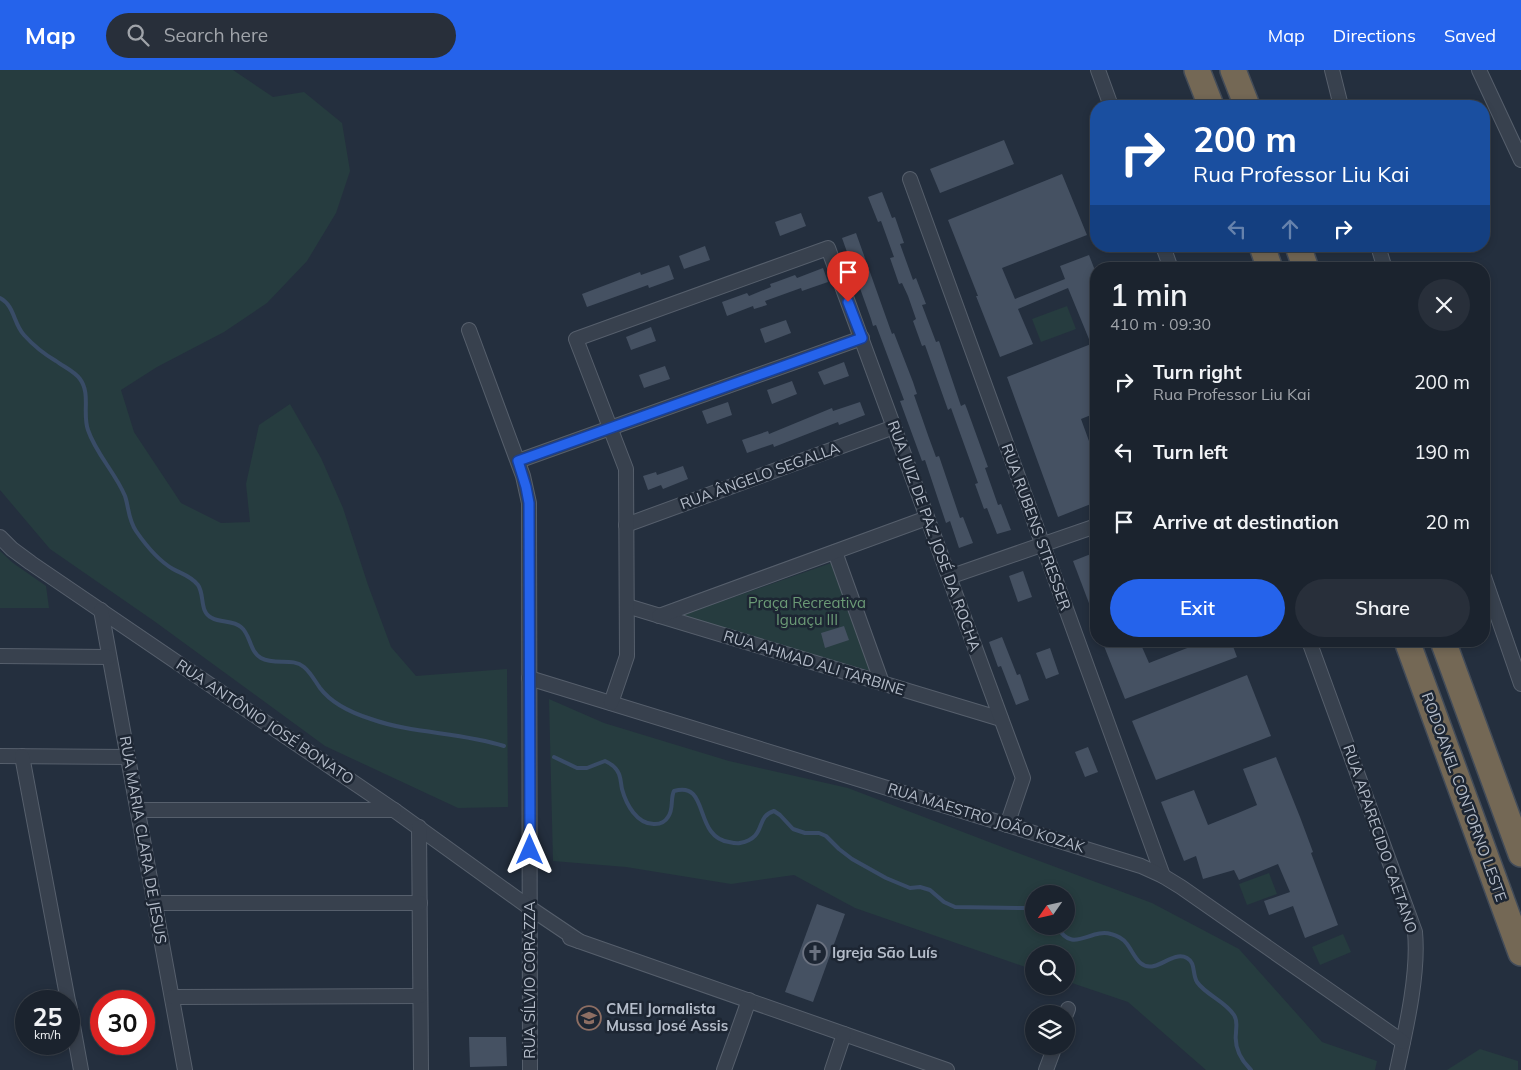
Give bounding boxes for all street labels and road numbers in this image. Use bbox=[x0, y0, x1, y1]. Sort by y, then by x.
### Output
street label: RUA JUIZ DE PAZ JOSÉ DA ROCHA bbox=[884, 418, 985, 654]
street label: RUA ÂNGELO SEGALLA bbox=[677, 438, 842, 513]
street label: RUA RUBENS STRESSER bbox=[997, 441, 1076, 613]
street label: RUA AHMAD ALI TARBINE bbox=[721, 626, 907, 699]
street label: RUA ANTÔNIO JOSÉ BONATO bbox=[173, 655, 358, 788]
street label: RODOANEL CONTORNO LESTE bbox=[1418, 690, 1511, 904]
street label: RUA MARIA CLARA DE JESUS bbox=[116, 734, 171, 945]
street label: RUA APARECIDO CAETANO bbox=[1339, 742, 1422, 936]
street label: RUA MAESTRO JOÃO KOZAK bbox=[885, 778, 1087, 857]
street label: RUA SÍLVIO CORAZZA bbox=[520, 901, 539, 1059]

